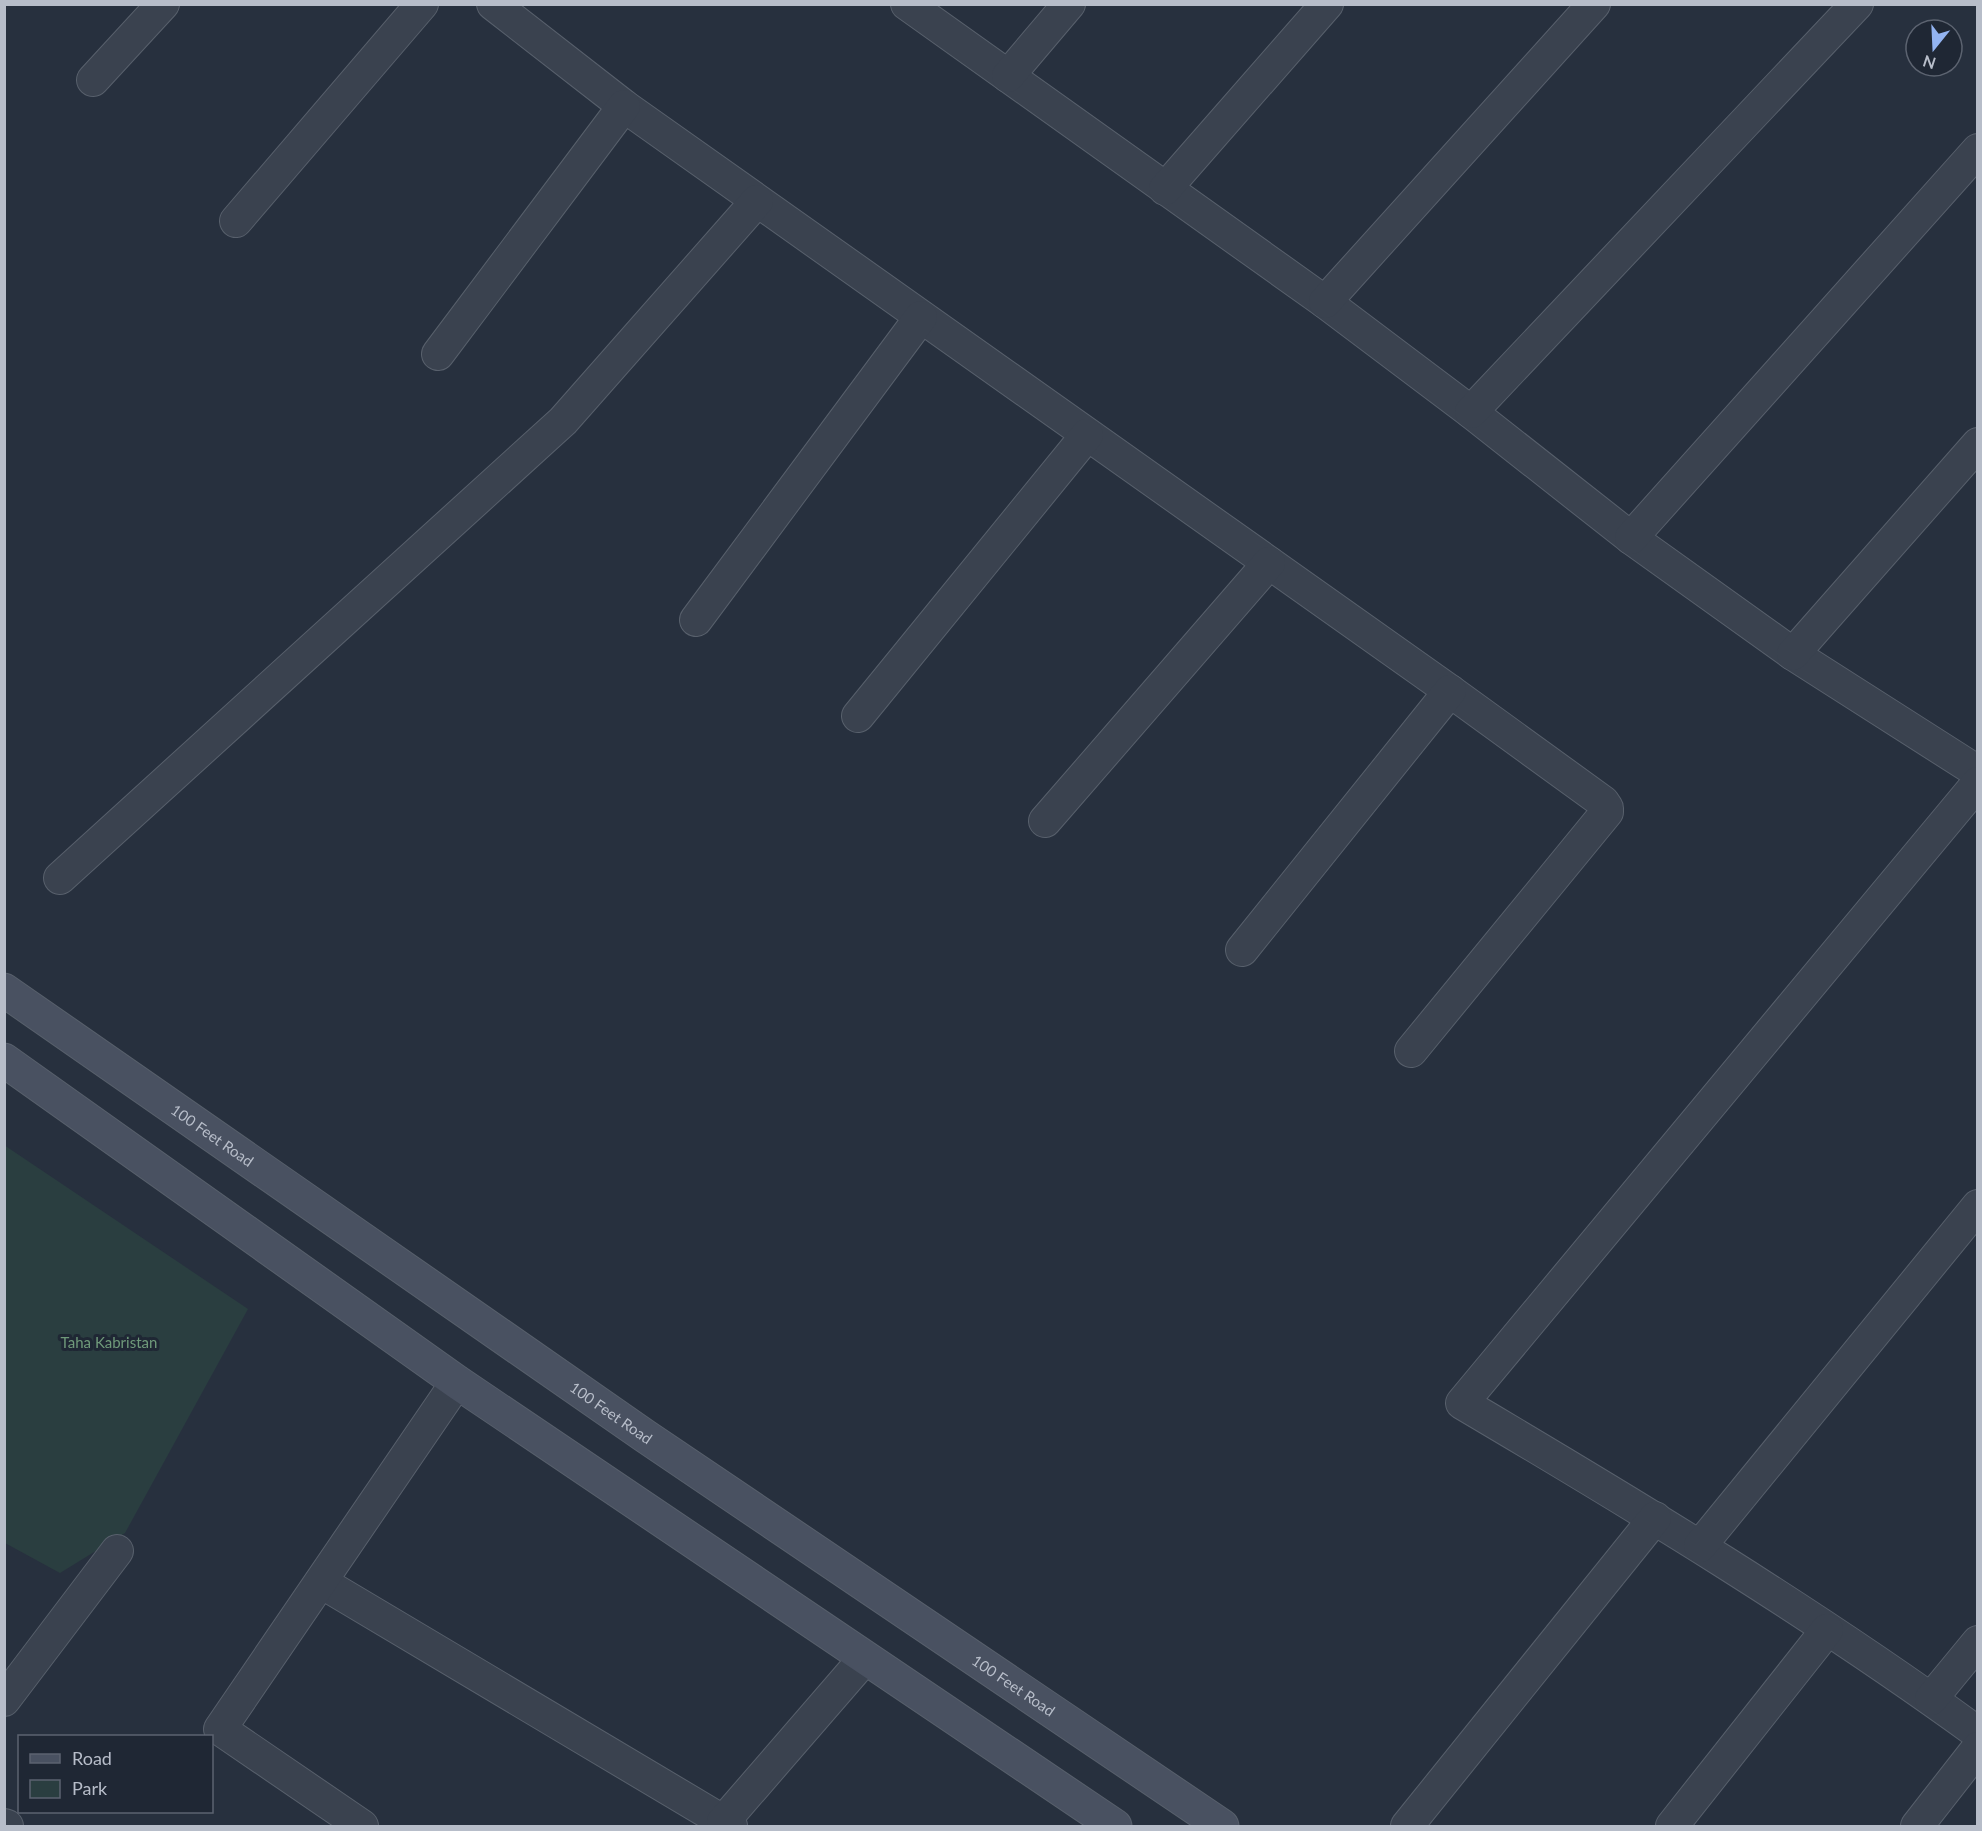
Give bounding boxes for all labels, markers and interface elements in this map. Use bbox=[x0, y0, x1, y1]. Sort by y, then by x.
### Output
north arrow bbox=[1904, 18, 1964, 78]
text: N bbox=[1920, 52, 1938, 74]
street label: 100 Feet Road bbox=[168, 1100, 257, 1170]
park label: Taha Kabristan bbox=[61, 1333, 157, 1351]
street label: 100 Feet Road bbox=[567, 1378, 656, 1447]
street label: 100 Feet Road bbox=[969, 1651, 1059, 1720]
legend bbox=[18, 1735, 213, 1813]
text: Road bbox=[72, 1747, 112, 1769]
text: Park bbox=[72, 1777, 108, 1799]

